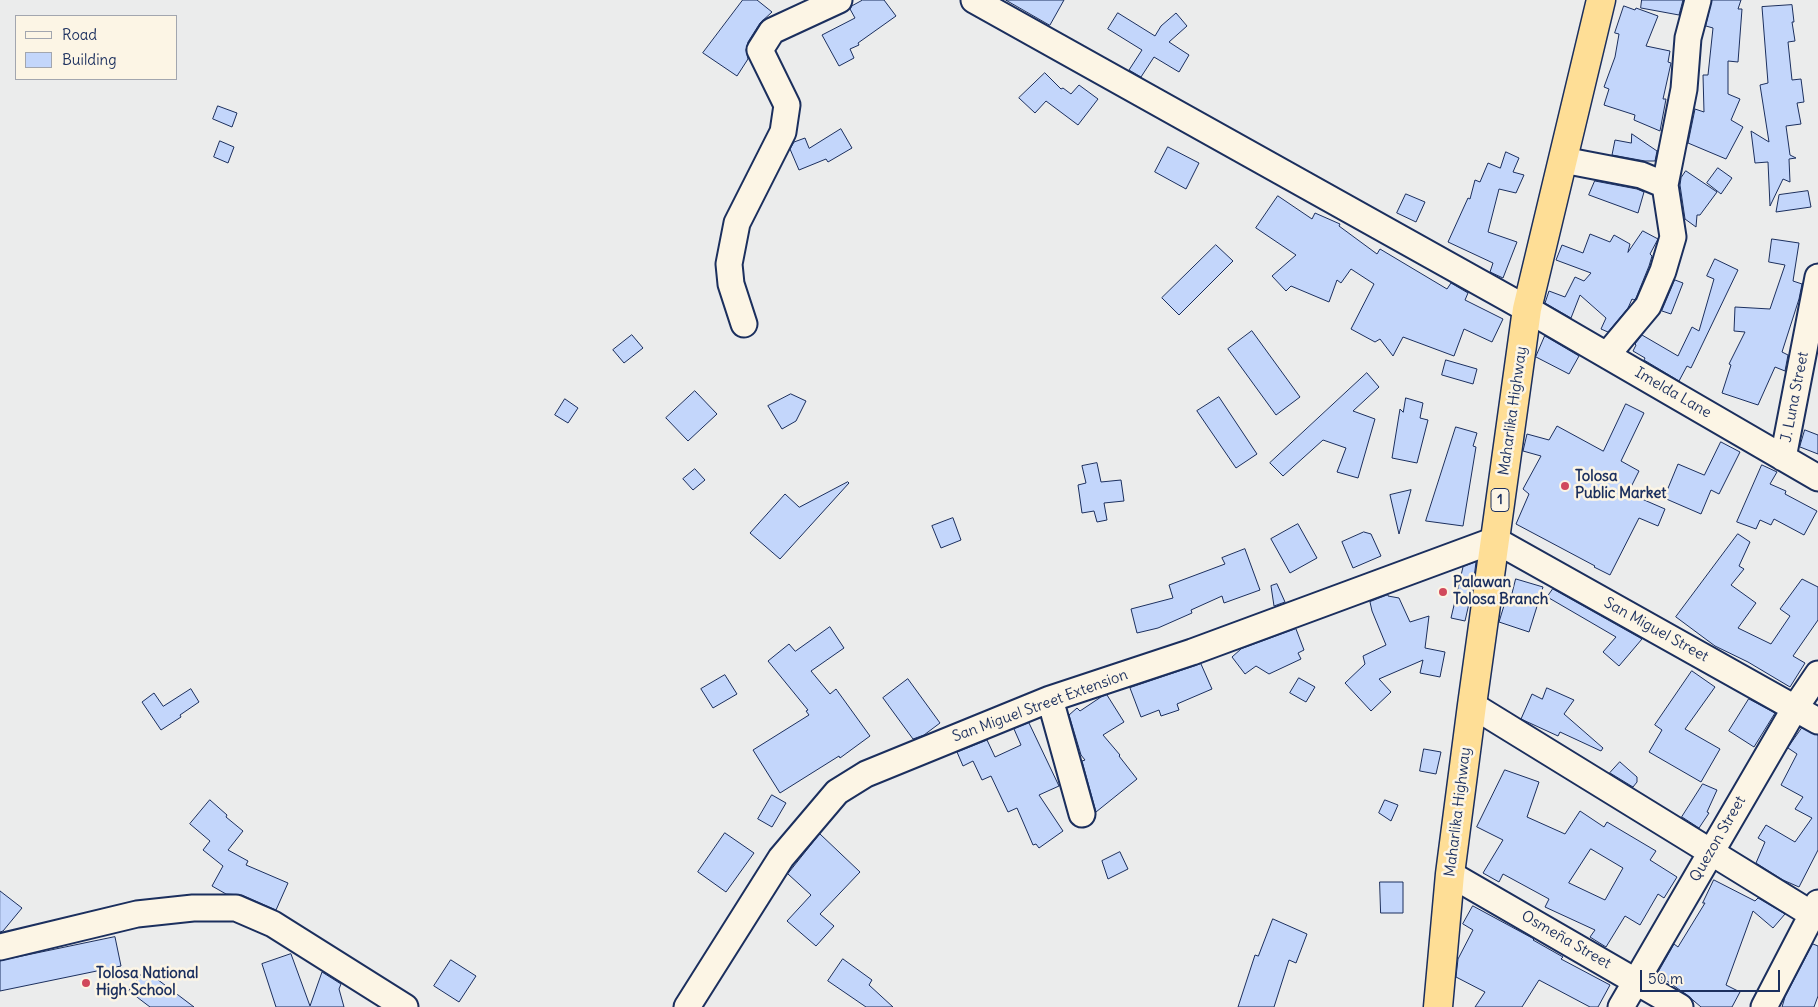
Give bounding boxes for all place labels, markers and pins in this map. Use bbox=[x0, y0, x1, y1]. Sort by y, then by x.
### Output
place label: Tolosa Public Market bbox=[1575, 468, 1666, 503]
marker: Tolosa Public Market bbox=[1559, 480, 1571, 492]
place label: Palawan Tolosa Branch bbox=[1453, 574, 1548, 609]
marker: Palawan Tolosa Branch bbox=[1437, 586, 1449, 598]
place label: Tolosa National High School bbox=[96, 965, 198, 1000]
marker: Tolosa National High School bbox=[80, 977, 92, 989]

